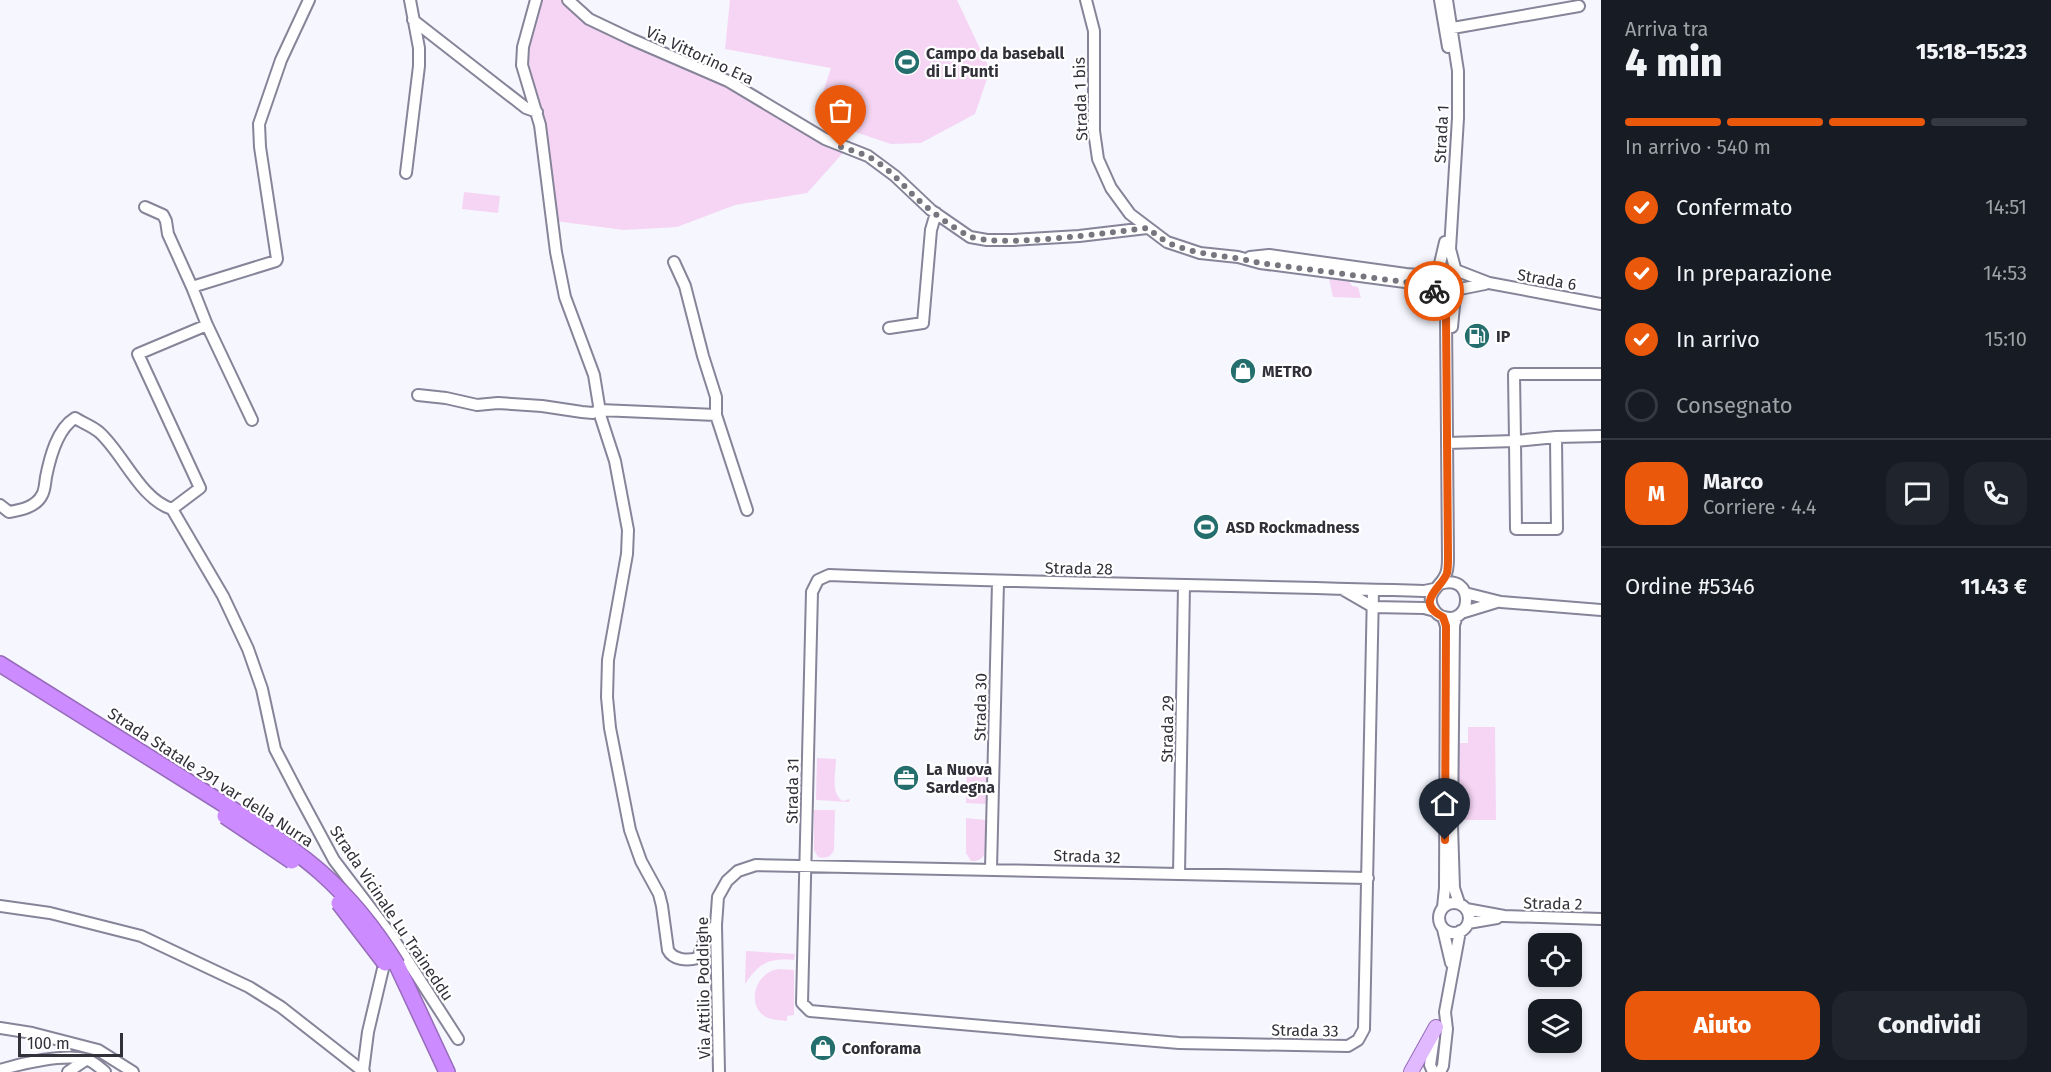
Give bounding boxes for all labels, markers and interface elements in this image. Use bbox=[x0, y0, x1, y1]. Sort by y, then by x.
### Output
text: Arriva tra bbox=[1625, 17, 1708, 41]
street label: Via Vittorino Era bbox=[643, 22, 757, 89]
text: 15:18–15:23 bbox=[1916, 38, 2027, 65]
text: 4 min bbox=[1625, 40, 1723, 86]
place label: Campo da baseball di Li Punti bbox=[926, 44, 1064, 81]
sports icon: Campo da baseball di Li Punti bbox=[892, 47, 922, 77]
street label: Strada 1 bis bbox=[1070, 57, 1091, 141]
pin bbox=[815, 85, 866, 147]
icon: bag bbox=[824, 94, 857, 127]
street label: Strada 1 bbox=[1430, 104, 1453, 164]
text: In arrivo · 540 m bbox=[1625, 135, 1771, 159]
icon: check bbox=[1625, 191, 1658, 224]
text: Confermato bbox=[1676, 194, 1793, 221]
text: 14:51 bbox=[1985, 195, 2027, 219]
icon: check bbox=[1625, 257, 1658, 290]
text: In preparazione bbox=[1676, 260, 1832, 287]
courier bbox=[1404, 261, 1464, 321]
text: 14:53 bbox=[1983, 261, 2027, 285]
street label: Strada 6 bbox=[1516, 265, 1578, 294]
icon: bike bbox=[1418, 275, 1451, 308]
fuel station icon: IP bbox=[1462, 321, 1492, 351]
icon: check bbox=[1625, 323, 1658, 356]
text: In arrivo bbox=[1676, 326, 1760, 353]
place label: IP bbox=[1496, 327, 1511, 346]
text: 15:10 bbox=[1985, 327, 2027, 351]
shop icon: METRO bbox=[1228, 356, 1258, 386]
place label: METRO bbox=[1262, 362, 1312, 381]
text: Consegnato bbox=[1676, 392, 1793, 419]
button: chat bbox=[1886, 462, 1949, 525]
button: phone bbox=[1964, 462, 2027, 525]
text: Marco bbox=[1703, 468, 1763, 495]
text: M bbox=[1648, 480, 1665, 507]
text: Corriere · 4.4 bbox=[1703, 495, 1816, 519]
sports icon: ASD Rockmadness bbox=[1191, 512, 1221, 542]
place label: ASD Rockmadness bbox=[1225, 518, 1360, 537]
street label: Strada 28 bbox=[1045, 558, 1113, 579]
text: Ordine #5346 bbox=[1625, 573, 1755, 600]
text: 11.43 € bbox=[1960, 573, 2027, 600]
street label: Strada 30 bbox=[970, 673, 991, 741]
street label: Strada 29 bbox=[1157, 695, 1178, 763]
street label: Strada Statale 291 var della Nurra bbox=[104, 704, 317, 851]
street label: Strada 31 bbox=[782, 758, 803, 824]
place label: La Nuova Sardegna bbox=[926, 760, 995, 797]
office icon: La Nuova Sardegna bbox=[891, 763, 921, 793]
pin bbox=[1419, 778, 1470, 840]
icon: home bbox=[1428, 787, 1461, 820]
street label: Strada Vicinale Lu Traineddu bbox=[326, 822, 457, 1004]
street label: Strada 32 bbox=[1053, 846, 1121, 867]
street label: Strada 2 bbox=[1523, 893, 1583, 914]
street label: Via Attilio Poddighe bbox=[693, 917, 714, 1059]
map controls bbox=[1528, 933, 1582, 1053]
button: locate bbox=[1528, 933, 1582, 987]
button: Aiuto bbox=[1625, 991, 1820, 1060]
button: Condividi bbox=[1832, 991, 2027, 1060]
button: layers bbox=[1528, 999, 1582, 1053]
street label: Strada 33 bbox=[1271, 1020, 1339, 1041]
scale bar bbox=[18, 1030, 123, 1058]
shop icon: Conforama bbox=[808, 1033, 838, 1063]
text: 100 m bbox=[27, 1034, 70, 1053]
place label: Conforama bbox=[842, 1039, 921, 1058]

